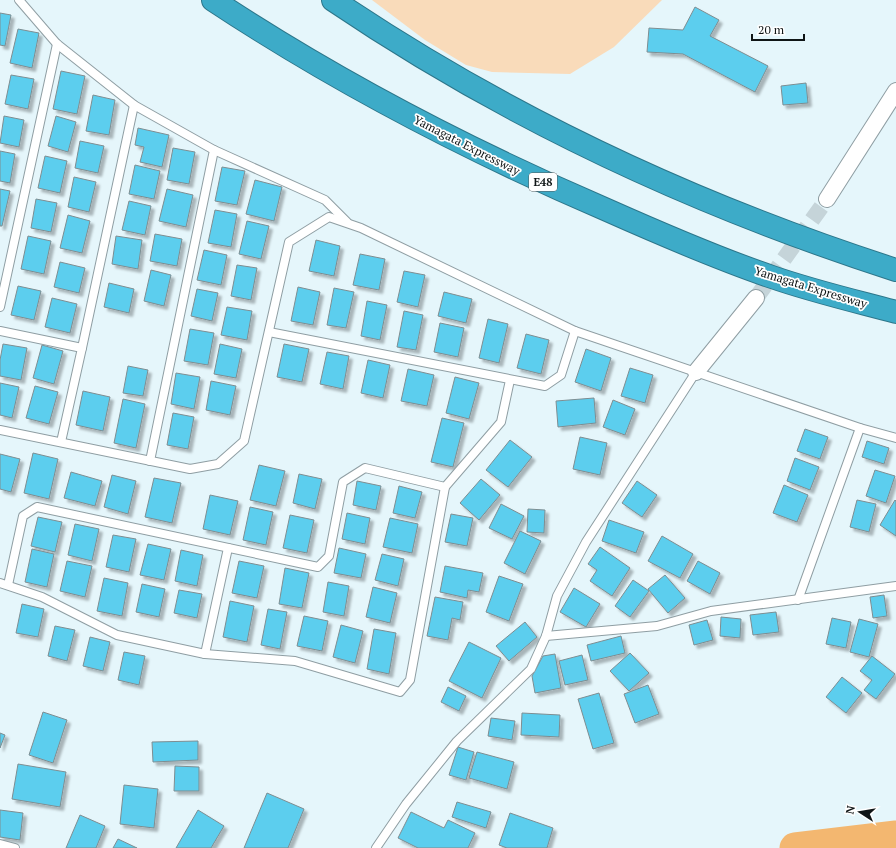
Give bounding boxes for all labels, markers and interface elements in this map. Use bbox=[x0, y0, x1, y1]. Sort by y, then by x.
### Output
scale bar bbox=[752, 16, 804, 42]
text: 20 m bbox=[758, 22, 785, 37]
street label: Yamagata Expressway bbox=[411, 112, 523, 179]
road number: E48 bbox=[529, 173, 557, 191]
street label: Yamagata Expressway bbox=[753, 263, 870, 312]
north arrow bbox=[840, 792, 880, 832]
text: N bbox=[843, 804, 858, 815]

